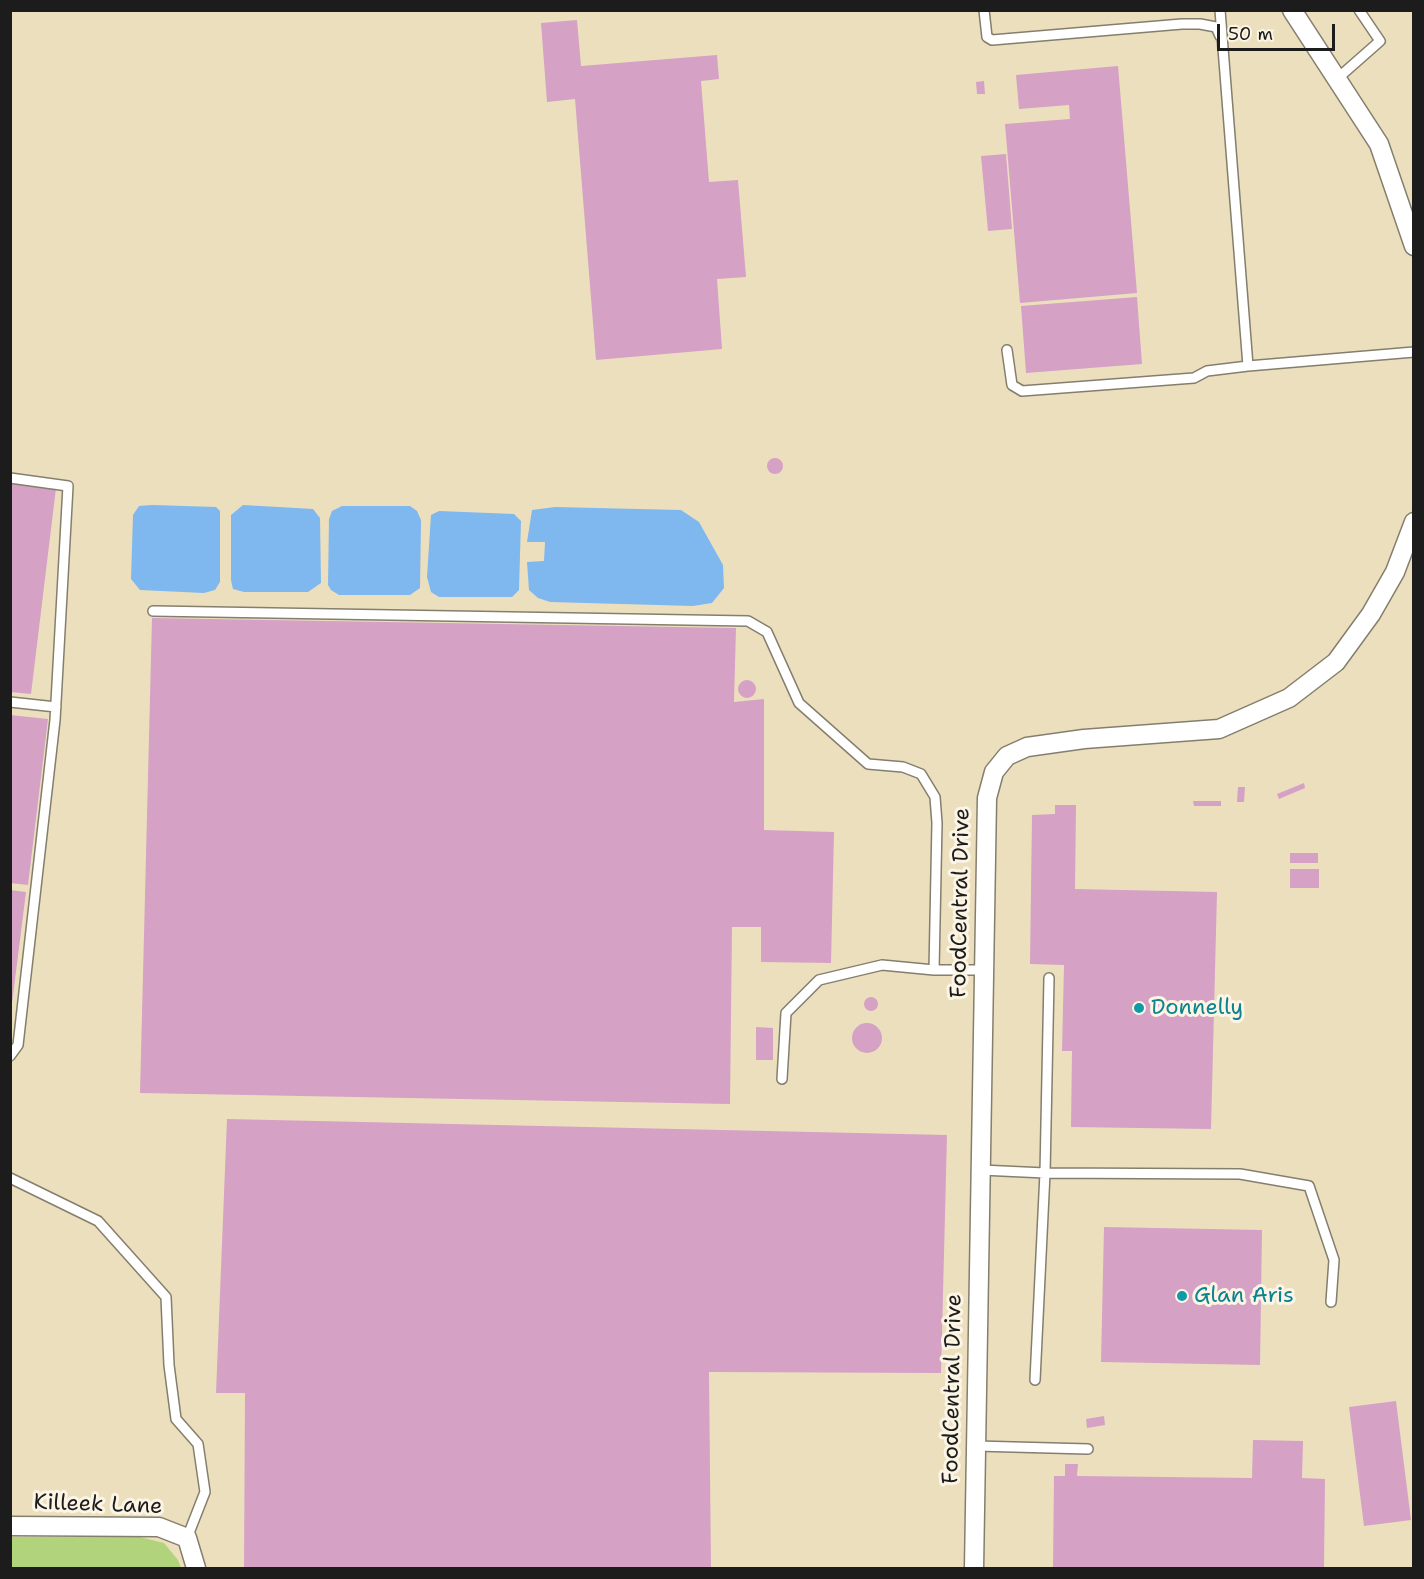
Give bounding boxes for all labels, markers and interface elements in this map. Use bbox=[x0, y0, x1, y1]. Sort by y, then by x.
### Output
scale bar bbox=[1220, 12, 1338, 50]
text: 50 m bbox=[1228, 22, 1273, 46]
street label: FoodCentral Drive bbox=[946, 808, 976, 998]
place label: Donnelly bbox=[1151, 995, 1243, 1021]
marker: Donnelly bbox=[1132, 1001, 1146, 1015]
place label: Glan Aris bbox=[1194, 1283, 1294, 1309]
marker: Glan Aris bbox=[1175, 1289, 1189, 1303]
street label: FoodCentral Drive bbox=[938, 1294, 968, 1484]
street label: Killeek Lane bbox=[33, 1490, 163, 1520]

